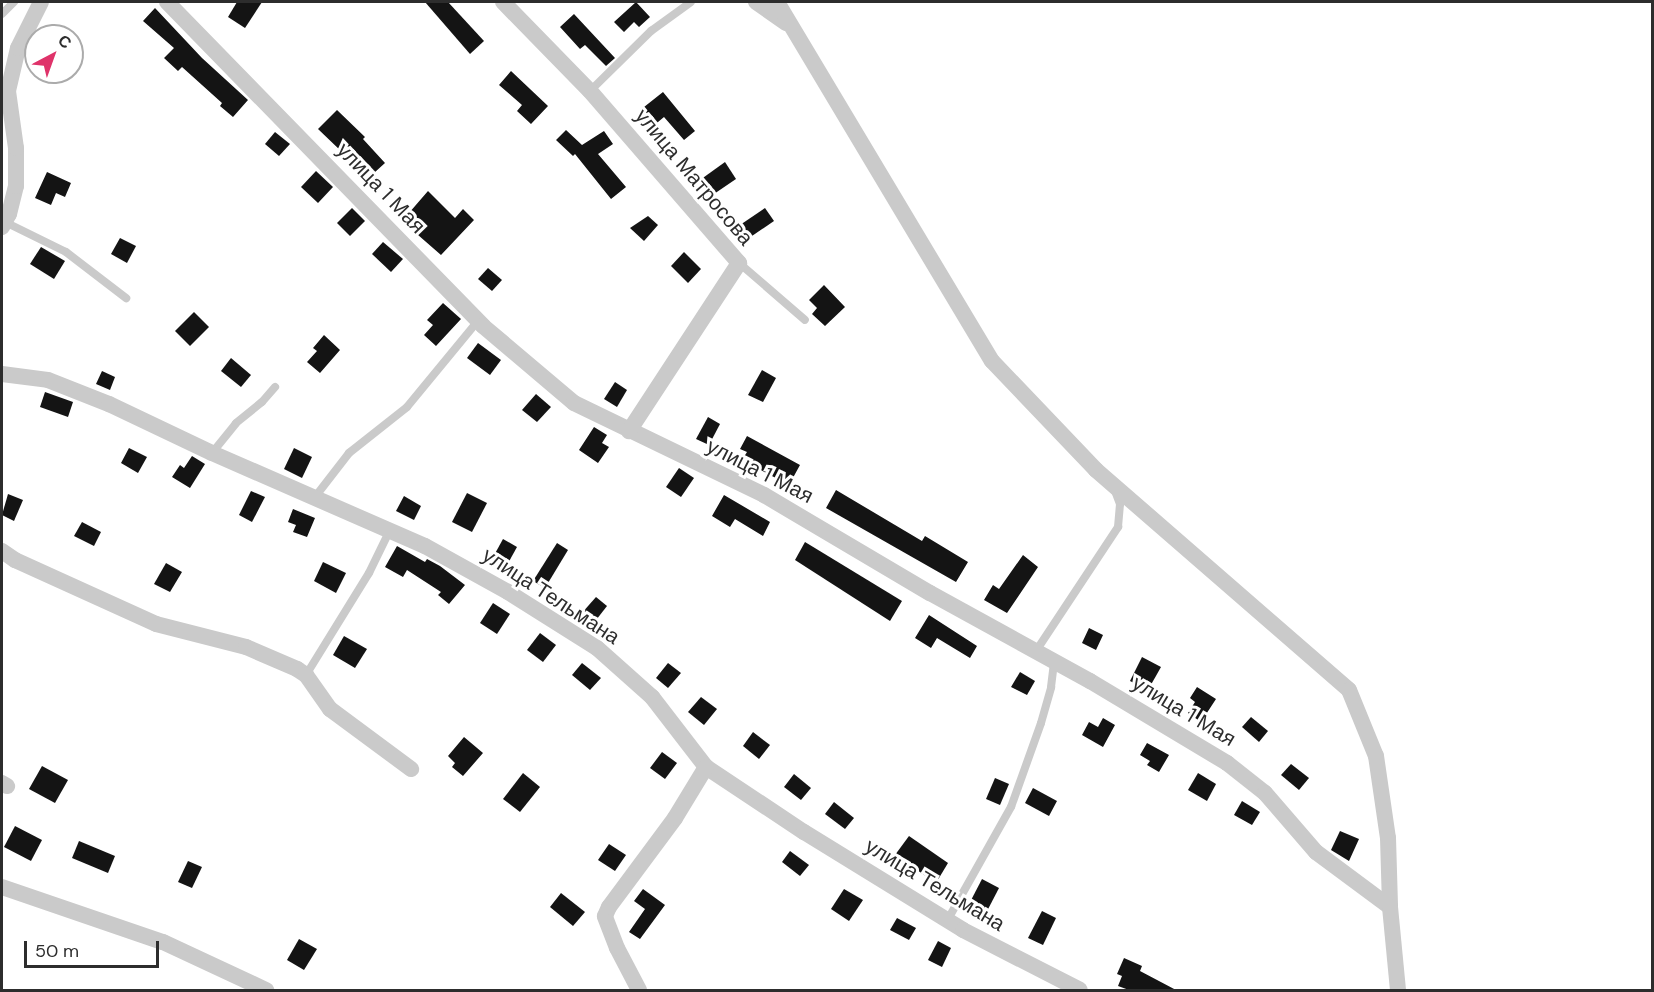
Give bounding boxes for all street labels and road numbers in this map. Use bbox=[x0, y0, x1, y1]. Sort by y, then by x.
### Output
street label: улица Матросова bbox=[630, 104, 758, 250]
street label: улица 1 Мая bbox=[332, 137, 430, 239]
street label: улица 1 Мая bbox=[702, 433, 818, 509]
street label: улица Тельмана bbox=[478, 542, 624, 650]
street label: улица 1 Мая bbox=[1128, 670, 1240, 752]
street label: улица Тельмана bbox=[861, 833, 1009, 937]

